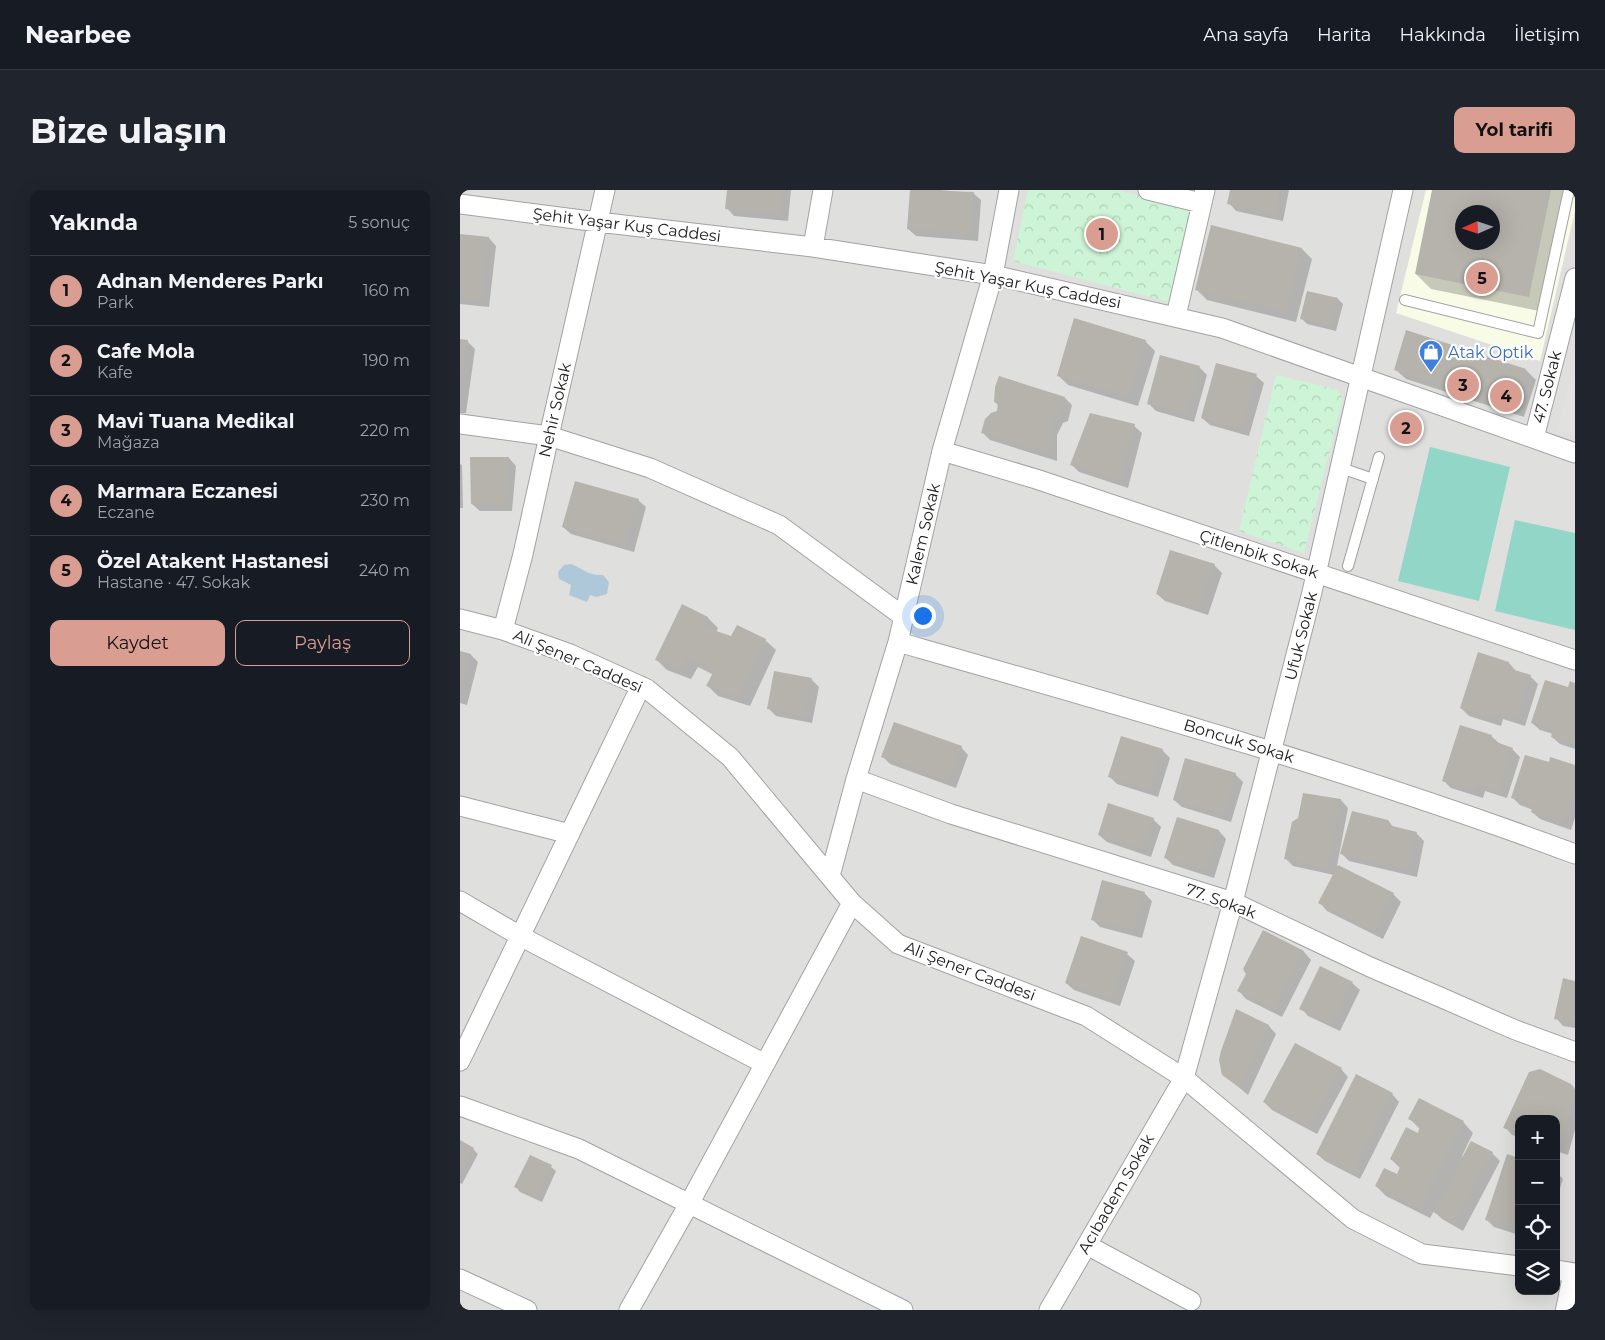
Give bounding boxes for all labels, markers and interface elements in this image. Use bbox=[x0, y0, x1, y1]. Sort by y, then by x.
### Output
text: Nearbee bbox=[25, 20, 131, 49]
text: Ana sayfa bbox=[1203, 24, 1289, 46]
text: Harita bbox=[1317, 24, 1371, 46]
text: Hakkında bbox=[1399, 24, 1486, 46]
text: İletişim bbox=[1514, 24, 1580, 46]
button: Yol tarifi bbox=[1454, 107, 1575, 153]
text: Bize ulaşın bbox=[30, 109, 228, 152]
street label: Şehit Yaşar Kuş Caddesi bbox=[532, 204, 722, 246]
north arrow bbox=[1455, 205, 1500, 250]
text: Yakında bbox=[50, 210, 138, 235]
text: 5 sonuç bbox=[348, 213, 410, 232]
pin: 1 bbox=[1086, 215, 1118, 253]
street label: Şehit Yaşar Kuş Caddesi bbox=[933, 258, 1123, 312]
pin: 5 bbox=[1466, 259, 1498, 297]
text: Adnan Menderes Parkı bbox=[97, 270, 323, 293]
text: 1 bbox=[63, 281, 69, 300]
text: 160 m bbox=[363, 281, 410, 300]
text: Park bbox=[97, 293, 134, 312]
shop icon: Atak Optik bbox=[1418, 339, 1444, 373]
text: Cafe Mola bbox=[97, 340, 195, 363]
place label: Atak Optik bbox=[1448, 343, 1534, 362]
street label: 47. Sokak bbox=[1529, 348, 1565, 425]
text: 2 bbox=[61, 351, 71, 370]
text: 190 m bbox=[363, 351, 410, 370]
street label: Nehir Sokak bbox=[535, 360, 575, 459]
text: Kafe bbox=[97, 363, 133, 382]
pin: 3 bbox=[1447, 366, 1479, 404]
pin: 4 bbox=[1490, 377, 1522, 415]
pin: 2 bbox=[1390, 409, 1422, 447]
text: Mavi Tuana Medikal bbox=[97, 410, 294, 433]
text: 3 bbox=[61, 421, 71, 440]
text: 220 m bbox=[360, 421, 410, 440]
text: Mağaza bbox=[97, 433, 160, 452]
text: Marmara Eczanesi bbox=[97, 480, 278, 503]
street label: Kalem Sokak bbox=[902, 481, 944, 587]
text: 4 bbox=[60, 491, 72, 510]
text: 230 m bbox=[360, 491, 410, 510]
text: Eczane bbox=[97, 503, 155, 522]
street label: Çitlenbik Sokak bbox=[1197, 526, 1321, 582]
text: Özel Atakent Hastanesi bbox=[97, 550, 329, 573]
text: 5 bbox=[61, 561, 71, 580]
text: 240 m bbox=[359, 561, 410, 580]
text: Hastane · 47. Sokak bbox=[97, 573, 250, 592]
street label: Ufuk Sokak bbox=[1281, 589, 1321, 682]
your location bbox=[910, 603, 936, 629]
button: Kaydet bbox=[50, 620, 225, 666]
button: Paylaş bbox=[235, 620, 410, 666]
street label: Ali Şener Caddesi bbox=[510, 625, 646, 697]
street label: Boncuk Sokak bbox=[1181, 715, 1297, 767]
street label: 77. Sokak bbox=[1183, 879, 1259, 923]
street label: Ali Şener Caddesi bbox=[902, 937, 1038, 1005]
map controls bbox=[1515, 1115, 1560, 1295]
button: + bbox=[1515, 1115, 1560, 1160]
street label: Acıbadem Sokak bbox=[1074, 1130, 1158, 1257]
button: − bbox=[1515, 1160, 1560, 1205]
button: locate bbox=[1515, 1205, 1560, 1250]
button: layers bbox=[1515, 1250, 1560, 1295]

